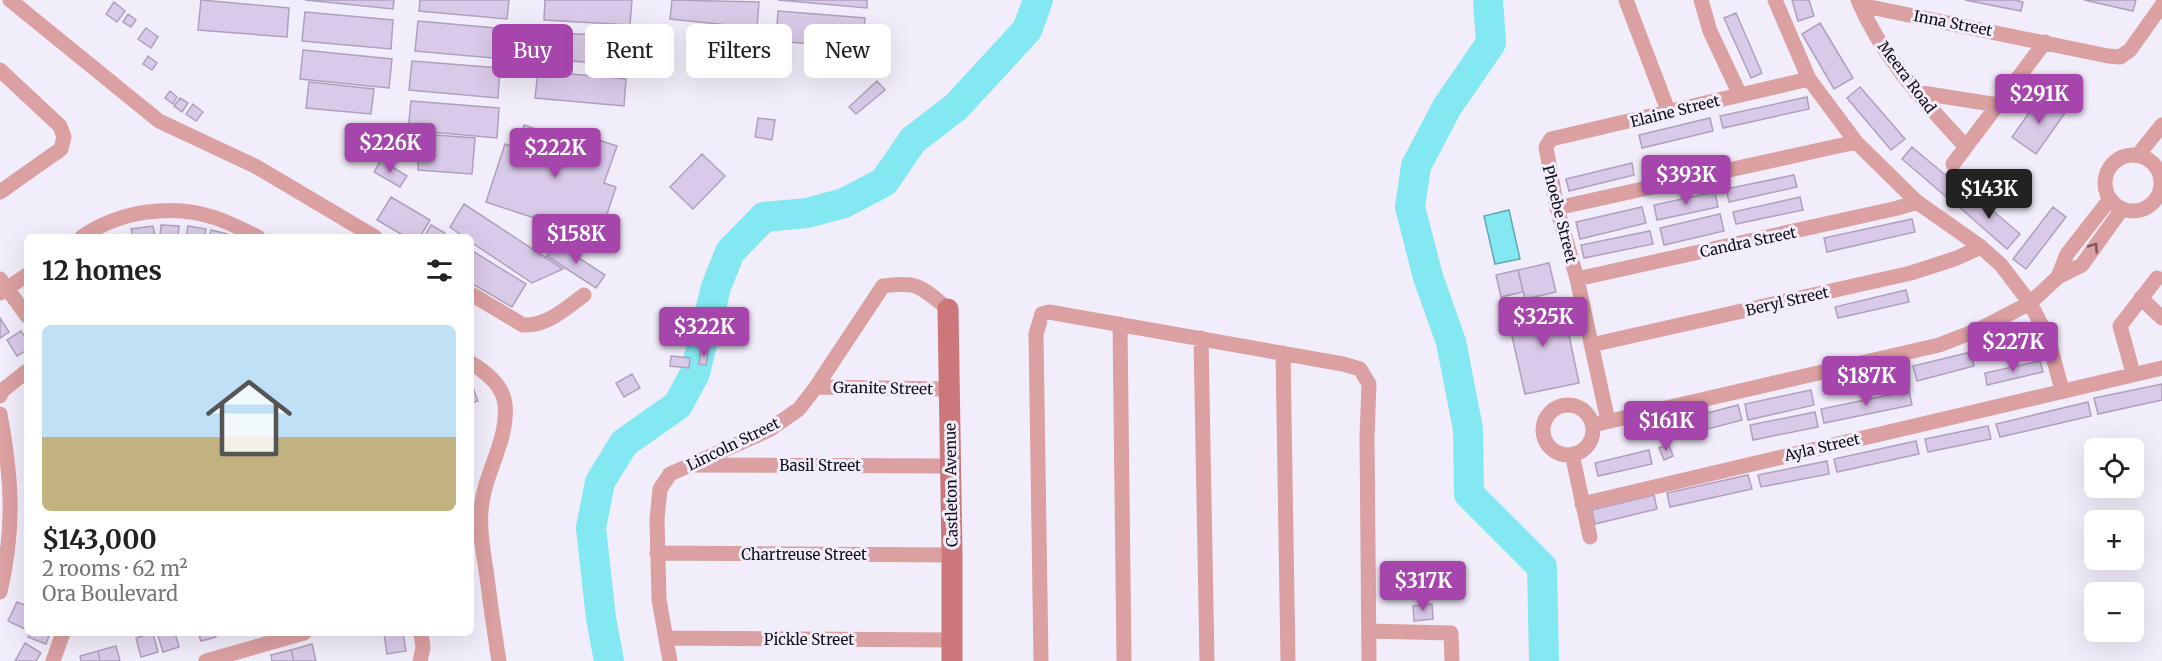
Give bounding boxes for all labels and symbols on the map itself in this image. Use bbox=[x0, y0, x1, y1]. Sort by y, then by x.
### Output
street label: Inna Street bbox=[1912, 6, 1994, 40]
street label: Meera Road bbox=[1874, 37, 1940, 117]
pin: $291K bbox=[1997, 74, 2081, 125]
street label: Elaine Street bbox=[1628, 91, 1722, 131]
pin: $226K bbox=[348, 123, 432, 174]
pin: $222K bbox=[513, 128, 597, 179]
pin: $393K bbox=[1644, 155, 1728, 206]
street label: Phoebe Street bbox=[1539, 163, 1581, 265]
pin: $143K bbox=[1947, 169, 2031, 220]
pin: $158K bbox=[534, 214, 618, 265]
street label: Candra Street bbox=[1698, 222, 1798, 261]
one-way arrow bbox=[2087, 243, 2098, 254]
street label: Beryl Street bbox=[1744, 282, 1831, 320]
pin: $325K bbox=[1501, 297, 1585, 348]
pin: $322K bbox=[662, 307, 746, 358]
pin: $227K bbox=[1971, 322, 2055, 373]
pin: $187K bbox=[1824, 356, 1908, 407]
street label: Granite Street bbox=[833, 378, 933, 398]
pin: $161K bbox=[1624, 401, 1708, 452]
street label: Lincoln Street bbox=[683, 413, 783, 475]
street label: Castleton Avenue bbox=[940, 423, 962, 547]
street label: Ayla Street bbox=[1781, 429, 1862, 465]
street label: Basil Street bbox=[779, 456, 861, 475]
street label: Chartreuse Street bbox=[741, 545, 867, 564]
pin: $317K bbox=[1381, 561, 1465, 612]
street label: Pickle Street bbox=[764, 630, 854, 649]

